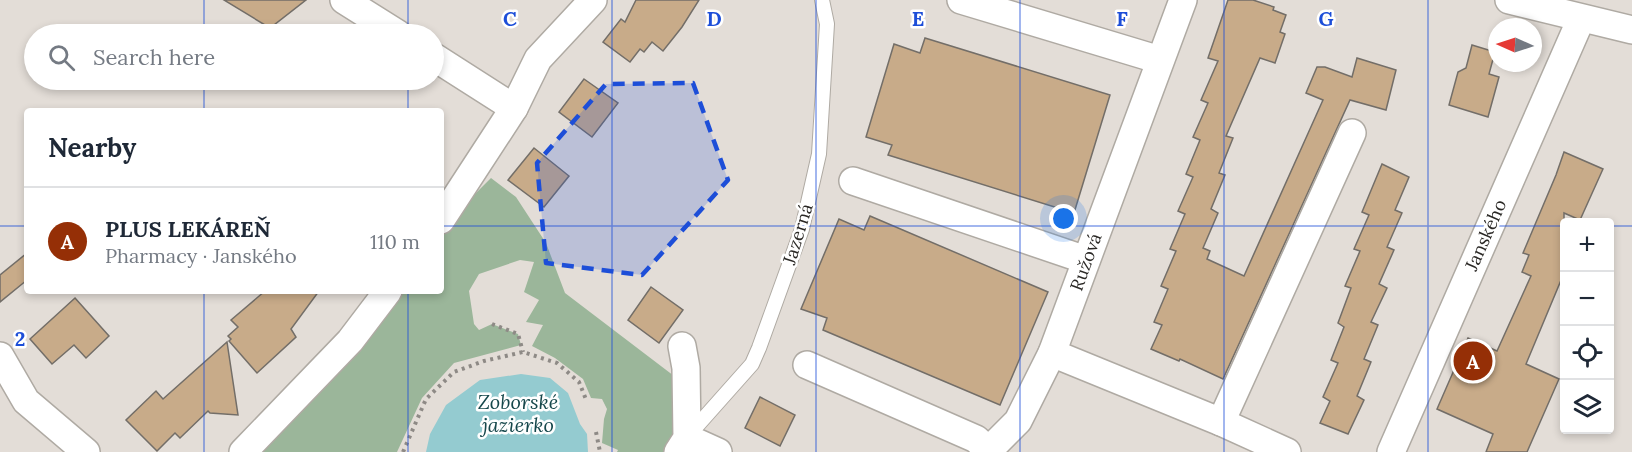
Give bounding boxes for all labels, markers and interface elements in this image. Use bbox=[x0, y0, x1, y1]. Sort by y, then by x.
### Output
text: C bbox=[503, 6, 517, 31]
text: D bbox=[706, 6, 722, 31]
text: E bbox=[912, 6, 924, 31]
text: F bbox=[1116, 6, 1128, 31]
text: G bbox=[1318, 6, 1334, 31]
north arrow bbox=[1488, 18, 1542, 72]
search box bbox=[24, 24, 444, 90]
icon: search bbox=[45, 41, 78, 74]
text: Search here bbox=[93, 43, 215, 71]
text: Nearby bbox=[48, 131, 136, 164]
street label: Janského bbox=[1459, 196, 1511, 275]
street label: Jazerná bbox=[777, 201, 818, 268]
your location bbox=[1049, 204, 1078, 233]
text: PLUS LEKÁREŇ bbox=[105, 215, 271, 243]
map controls bbox=[1560, 218, 1614, 434]
button: + bbox=[1560, 218, 1614, 272]
text: A bbox=[61, 229, 74, 254]
text: 110 m bbox=[370, 229, 420, 254]
street label: Ružová bbox=[1065, 230, 1107, 294]
text: Pharmacy · Janského bbox=[105, 243, 297, 268]
button: − bbox=[1560, 272, 1614, 326]
text: 2 bbox=[15, 326, 25, 351]
button: locate bbox=[1560, 326, 1614, 380]
pin: A bbox=[1454, 338, 1492, 384]
button: layers bbox=[1560, 380, 1614, 434]
water label: Zoborské jazierko bbox=[478, 389, 558, 437]

